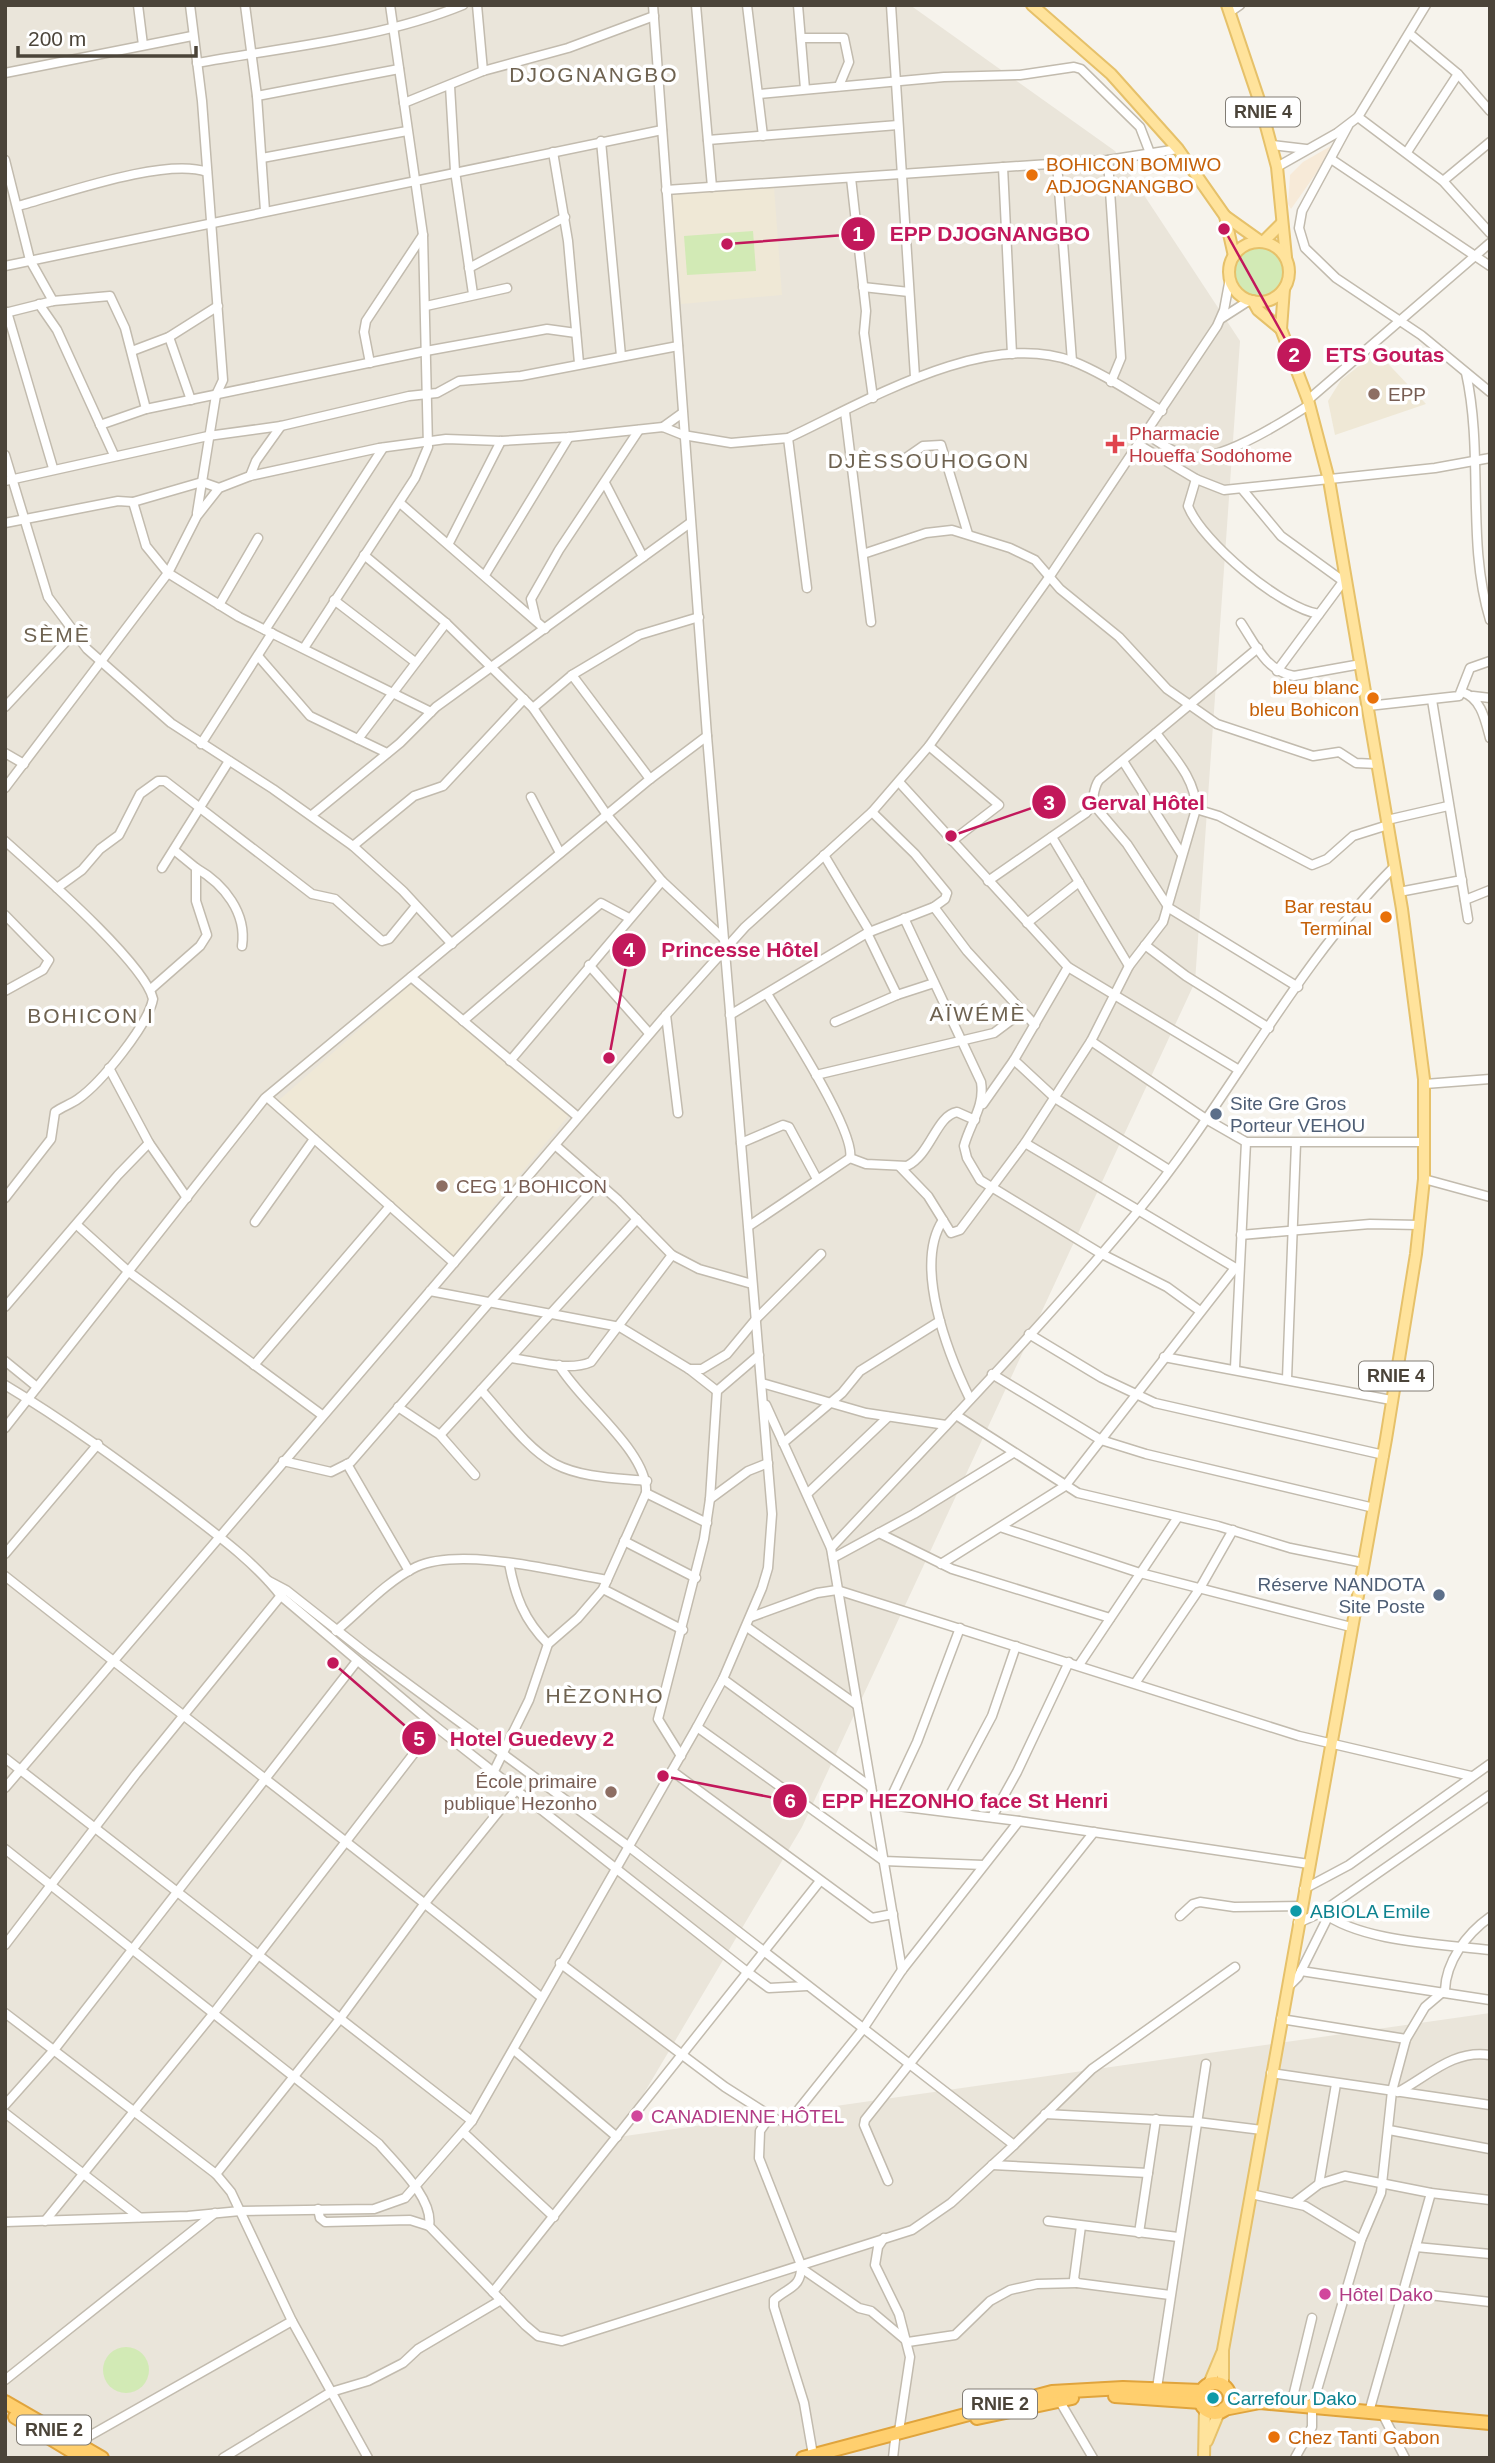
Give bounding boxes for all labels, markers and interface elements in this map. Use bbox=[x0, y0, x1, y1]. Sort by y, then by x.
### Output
scale bar bbox=[18, 14, 196, 58]
text: 200 m bbox=[28, 27, 86, 50]
district label: DJOGNANGBO bbox=[509, 63, 679, 86]
road number: RNIE 4 bbox=[1226, 98, 1300, 127]
place label: BOHICON BOMIWO ADJOGNANGBO bbox=[1046, 154, 1221, 197]
marker: BOHICON BOMIWO ADJOGNANGBO bbox=[1024, 167, 1040, 183]
callout: EPP DJOGNANGBO bbox=[841, 213, 1105, 255]
text: 1 bbox=[852, 222, 864, 245]
text: EPP DJOGNANGBO bbox=[890, 222, 1090, 245]
callout: ETS Goutas bbox=[1277, 334, 1459, 376]
text: 2 bbox=[1288, 343, 1300, 366]
text: ETS Goutas bbox=[1325, 343, 1445, 366]
place label: EPP bbox=[1388, 384, 1426, 405]
marker: EPP bbox=[1366, 386, 1382, 402]
place label: Pharmacie Houeffa Sodohome bbox=[1129, 423, 1292, 466]
marker: Pharmacie Houeffa Sodohome bbox=[1107, 436, 1123, 452]
district label: DJÈSSOUHOGON bbox=[828, 449, 1030, 472]
district label: SÈMÈ bbox=[23, 623, 91, 646]
place label: bleu blanc bleu Bohicon bbox=[1249, 677, 1359, 720]
marker: bleu blanc bleu Bohicon bbox=[1365, 690, 1381, 706]
callout: Gerval Hôtel bbox=[1032, 781, 1218, 823]
text: 3 bbox=[1043, 791, 1055, 814]
text: Gerval Hôtel bbox=[1081, 791, 1205, 814]
place label: Bar restau Terminal bbox=[1284, 896, 1372, 939]
marker: Bar restau Terminal bbox=[1378, 909, 1394, 925]
callout: Princesse Hôtel bbox=[612, 929, 832, 971]
text: 4 bbox=[623, 938, 635, 961]
text: Princesse Hôtel bbox=[661, 938, 819, 961]
district label: AÏWÉMÈ bbox=[929, 1002, 1027, 1025]
district label: BOHICON I bbox=[27, 1004, 155, 1027]
place label: Site Gre Gros Porteur VEHOU bbox=[1230, 1093, 1365, 1136]
marker: Site Gre Gros Porteur VEHOU bbox=[1208, 1106, 1224, 1122]
place label: CEG 1 BOHICON bbox=[456, 1176, 607, 1197]
marker: CEG 1 BOHICON bbox=[434, 1178, 450, 1194]
road number: RNIE 4 bbox=[1359, 1362, 1433, 1391]
place label: Réserve NANDOTA Site Poste bbox=[1257, 1574, 1425, 1617]
marker: Réserve NANDOTA Site Poste bbox=[1431, 1587, 1447, 1603]
district label: HÈZONHO bbox=[546, 1684, 665, 1707]
callout: Hotel Guedevy 2 bbox=[401, 1717, 629, 1759]
text: 5 bbox=[413, 1727, 425, 1750]
text: Hotel Guedevy 2 bbox=[450, 1727, 614, 1750]
place label: École primaire publique Hezonho bbox=[444, 1771, 597, 1814]
callout: EPP HEZONHO face St Henri bbox=[773, 1780, 1123, 1822]
marker: École primaire publique Hezonho bbox=[603, 1784, 619, 1800]
text: 6 bbox=[784, 1789, 796, 1812]
text: EPP HEZONHO face St Henri bbox=[822, 1789, 1108, 1812]
place label: ABIOLA Emile bbox=[1310, 1901, 1430, 1922]
marker: ABIOLA Emile bbox=[1288, 1903, 1304, 1919]
place label: CANADIENNE HÔTEL bbox=[651, 2106, 844, 2127]
marker: CANADIENNE HÔTEL bbox=[629, 2108, 645, 2124]
place label: Hôtel Dako bbox=[1339, 2284, 1433, 2305]
marker: Hôtel Dako bbox=[1317, 2286, 1333, 2302]
place label: Carrefour Dako bbox=[1227, 2388, 1357, 2409]
road number: RNIE 2 bbox=[963, 2390, 1037, 2418]
marker: Carrefour Dako bbox=[1205, 2390, 1221, 2406]
road number: RNIE 2 bbox=[17, 2416, 91, 2444]
place label: Chez Tanti Gabon bbox=[1288, 2427, 1440, 2448]
marker: Chez Tanti Gabon bbox=[1266, 2429, 1282, 2445]

